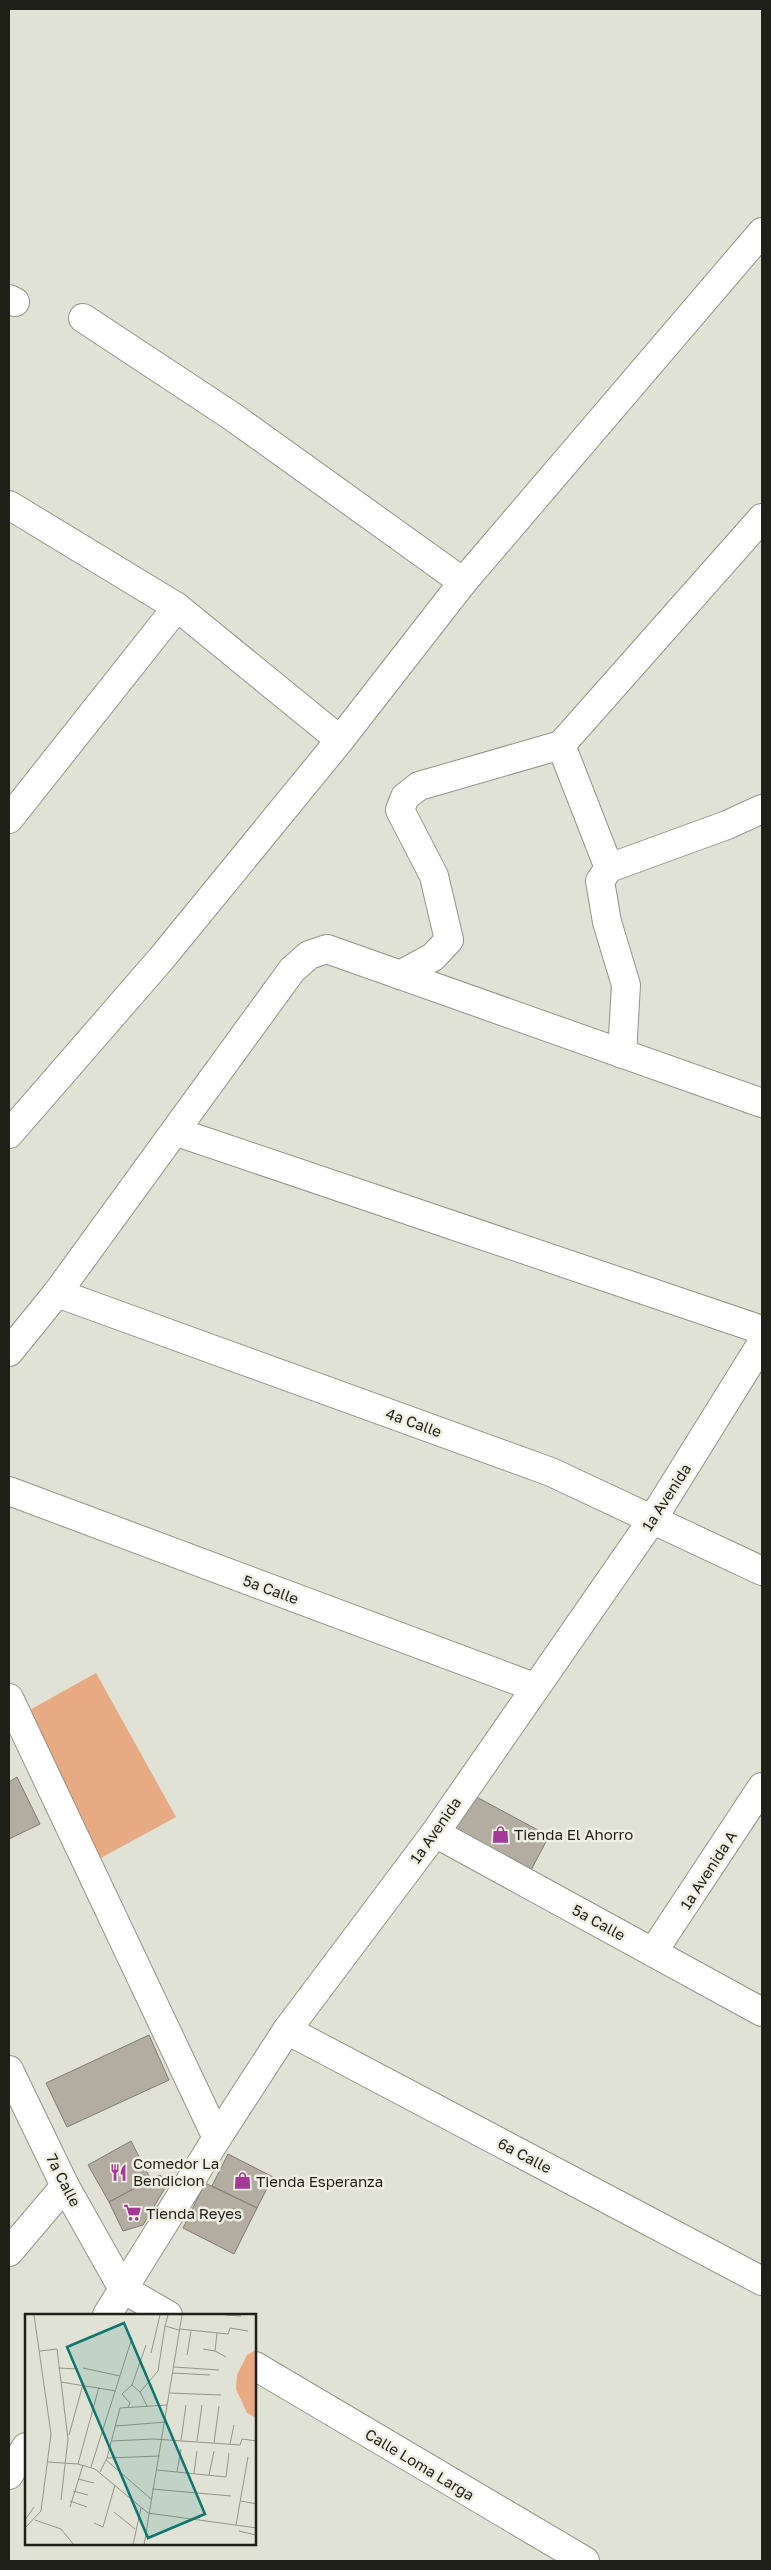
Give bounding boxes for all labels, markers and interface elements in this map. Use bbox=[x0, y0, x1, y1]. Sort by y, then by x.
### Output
street label: 4a Calle bbox=[384, 1404, 445, 1441]
street label: 1a Avenida bbox=[638, 1460, 694, 1534]
street label: 5a Calle bbox=[241, 1571, 301, 1607]
street label: 1a Avenida bbox=[406, 1794, 464, 1866]
shop icon: Tienda El Ahorro bbox=[490, 1824, 510, 1844]
place label: Tienda El Ahorro bbox=[514, 1825, 633, 1843]
street label: 1a Avenida A bbox=[676, 1827, 740, 1913]
street label: 5a Calle bbox=[569, 1900, 629, 1944]
street label: 6a Calle bbox=[495, 2133, 555, 2177]
street label: 7a Calle bbox=[43, 2151, 85, 2210]
place label: Comedor La Bendicion bbox=[133, 2154, 219, 2189]
restaurant icon: Comedor La Bendicion bbox=[109, 2162, 129, 2182]
shop icon: Tienda Esperanza bbox=[232, 2171, 252, 2191]
place label: Tienda Esperanza bbox=[256, 2172, 383, 2190]
supermarket icon: Tienda Reyes bbox=[122, 2203, 142, 2223]
place label: Tienda Reyes bbox=[146, 2204, 242, 2222]
inset map bbox=[25, 2314, 256, 2545]
street label: Calle Loma Larga bbox=[362, 2424, 478, 2504]

